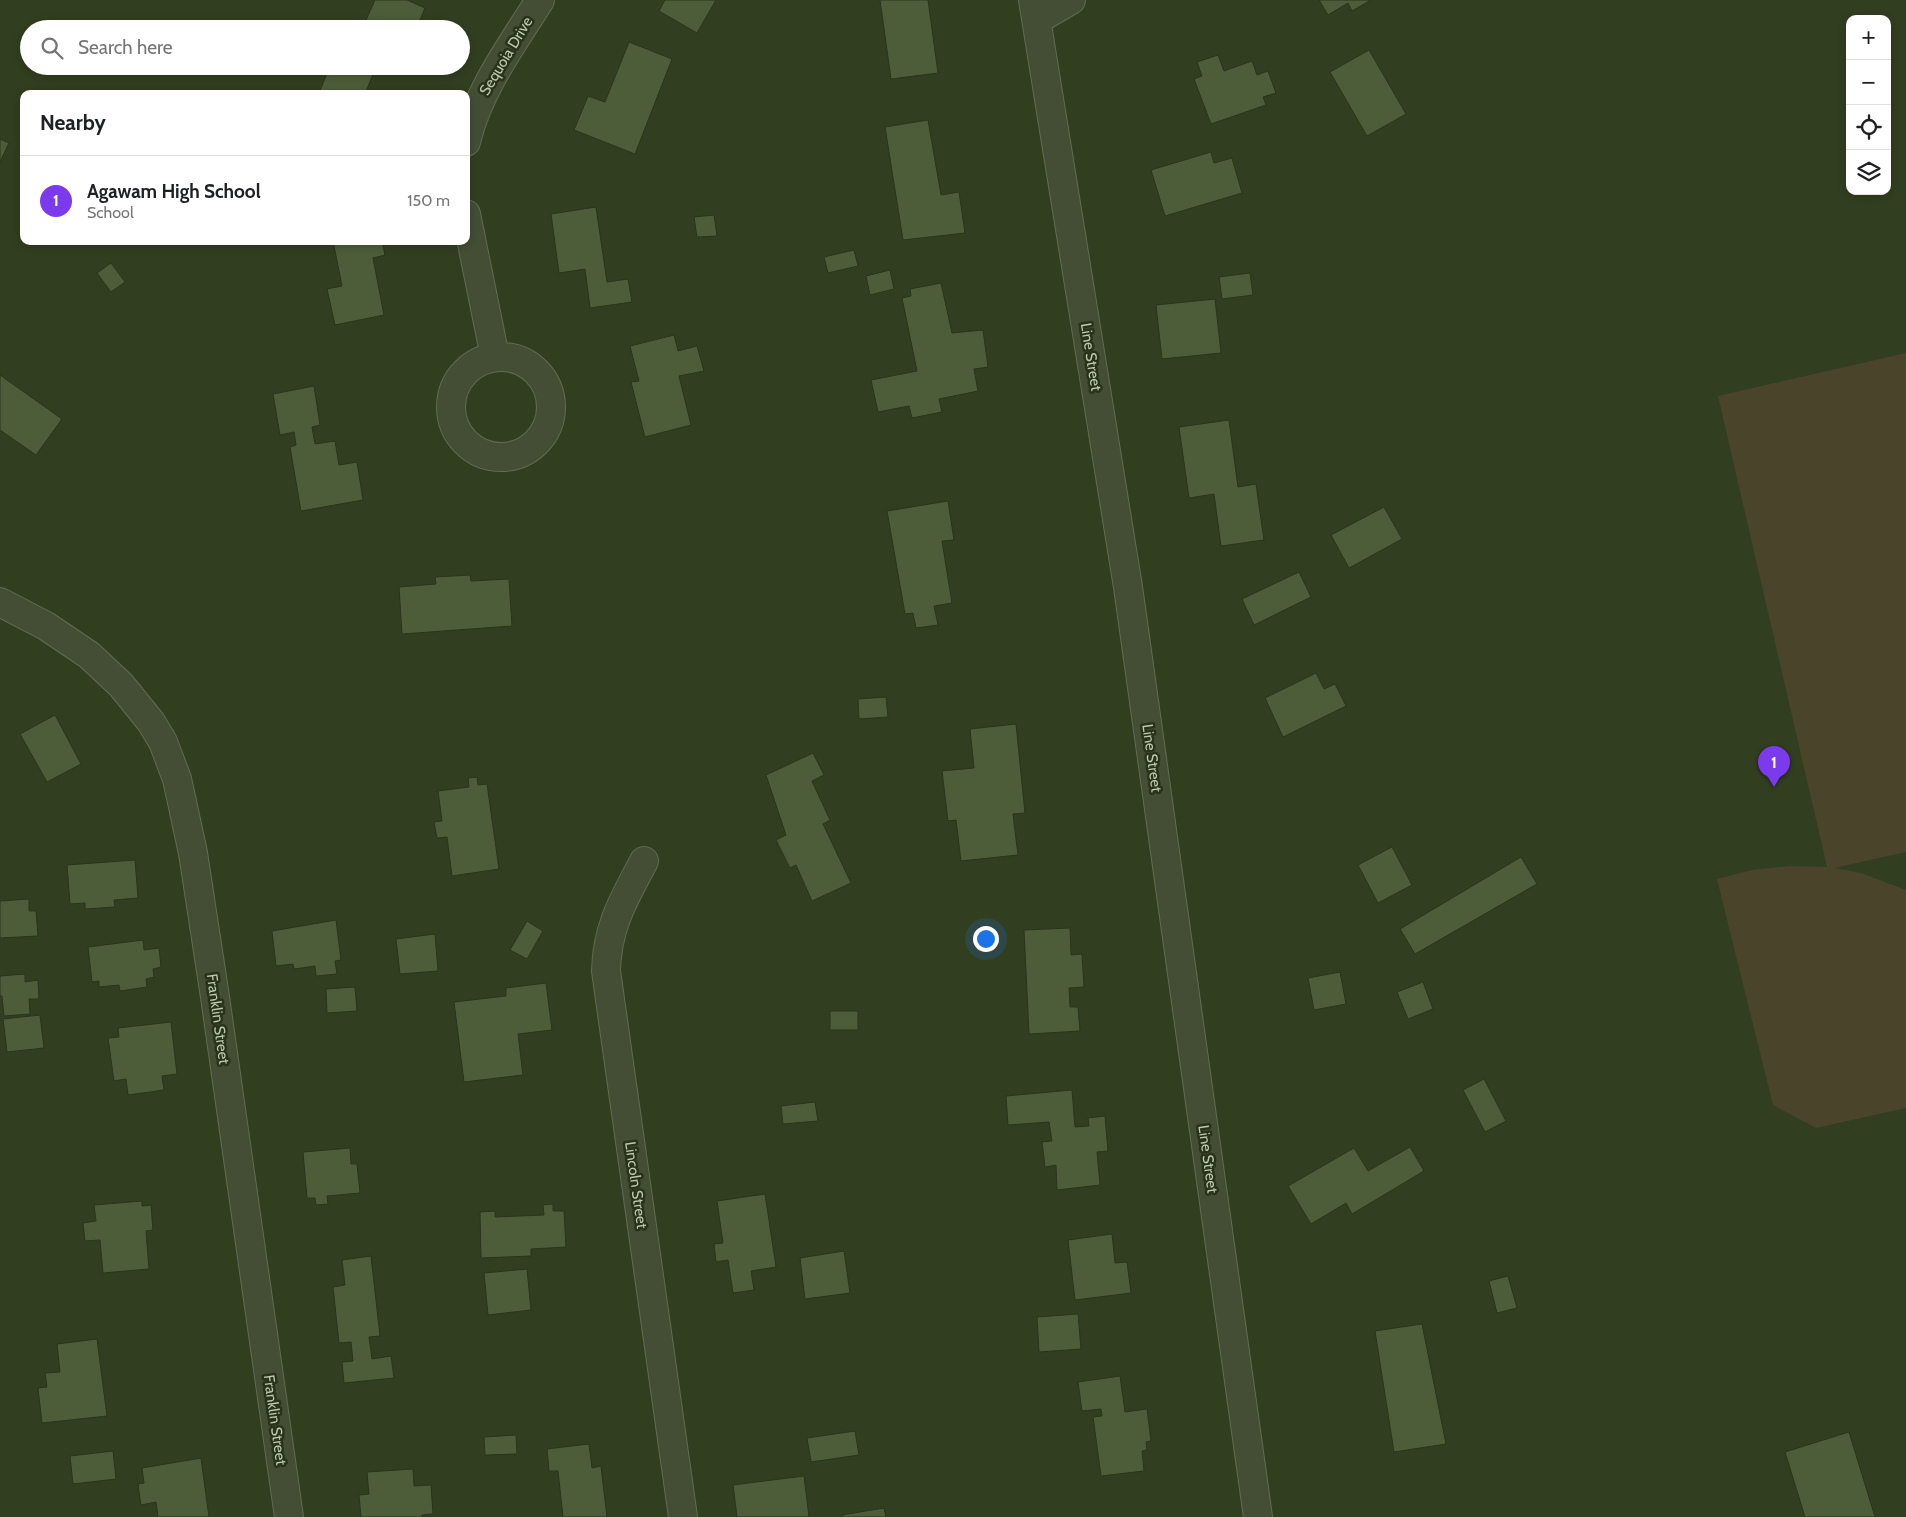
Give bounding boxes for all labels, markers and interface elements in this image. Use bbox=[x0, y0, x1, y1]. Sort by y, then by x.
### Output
street label: Sequoia Drive bbox=[476, 13, 537, 98]
map controls bbox=[1846, 15, 1891, 195]
button: + bbox=[1846, 15, 1891, 60]
search box bbox=[20, 20, 470, 75]
icon: search bbox=[38, 34, 66, 62]
text: Search here bbox=[78, 36, 172, 59]
button: − bbox=[1846, 60, 1891, 105]
button: locate bbox=[1846, 105, 1891, 150]
text: Nearby bbox=[40, 110, 106, 135]
button: layers bbox=[1846, 150, 1891, 195]
text: Agawam High School bbox=[87, 180, 261, 203]
text: 1 bbox=[53, 191, 59, 210]
text: 150 m bbox=[407, 191, 450, 210]
text: School bbox=[87, 203, 134, 222]
street label: Line Street bbox=[1077, 322, 1105, 392]
street label: Line Street bbox=[1138, 723, 1166, 793]
pin: 1 bbox=[1758, 746, 1790, 787]
your location bbox=[973, 926, 999, 952]
street label: Franklin Street bbox=[203, 973, 233, 1065]
street label: Line Street bbox=[1194, 1124, 1222, 1194]
street label: Lincoln Street bbox=[621, 1140, 651, 1230]
street label: Franklin Street bbox=[260, 1374, 290, 1466]

